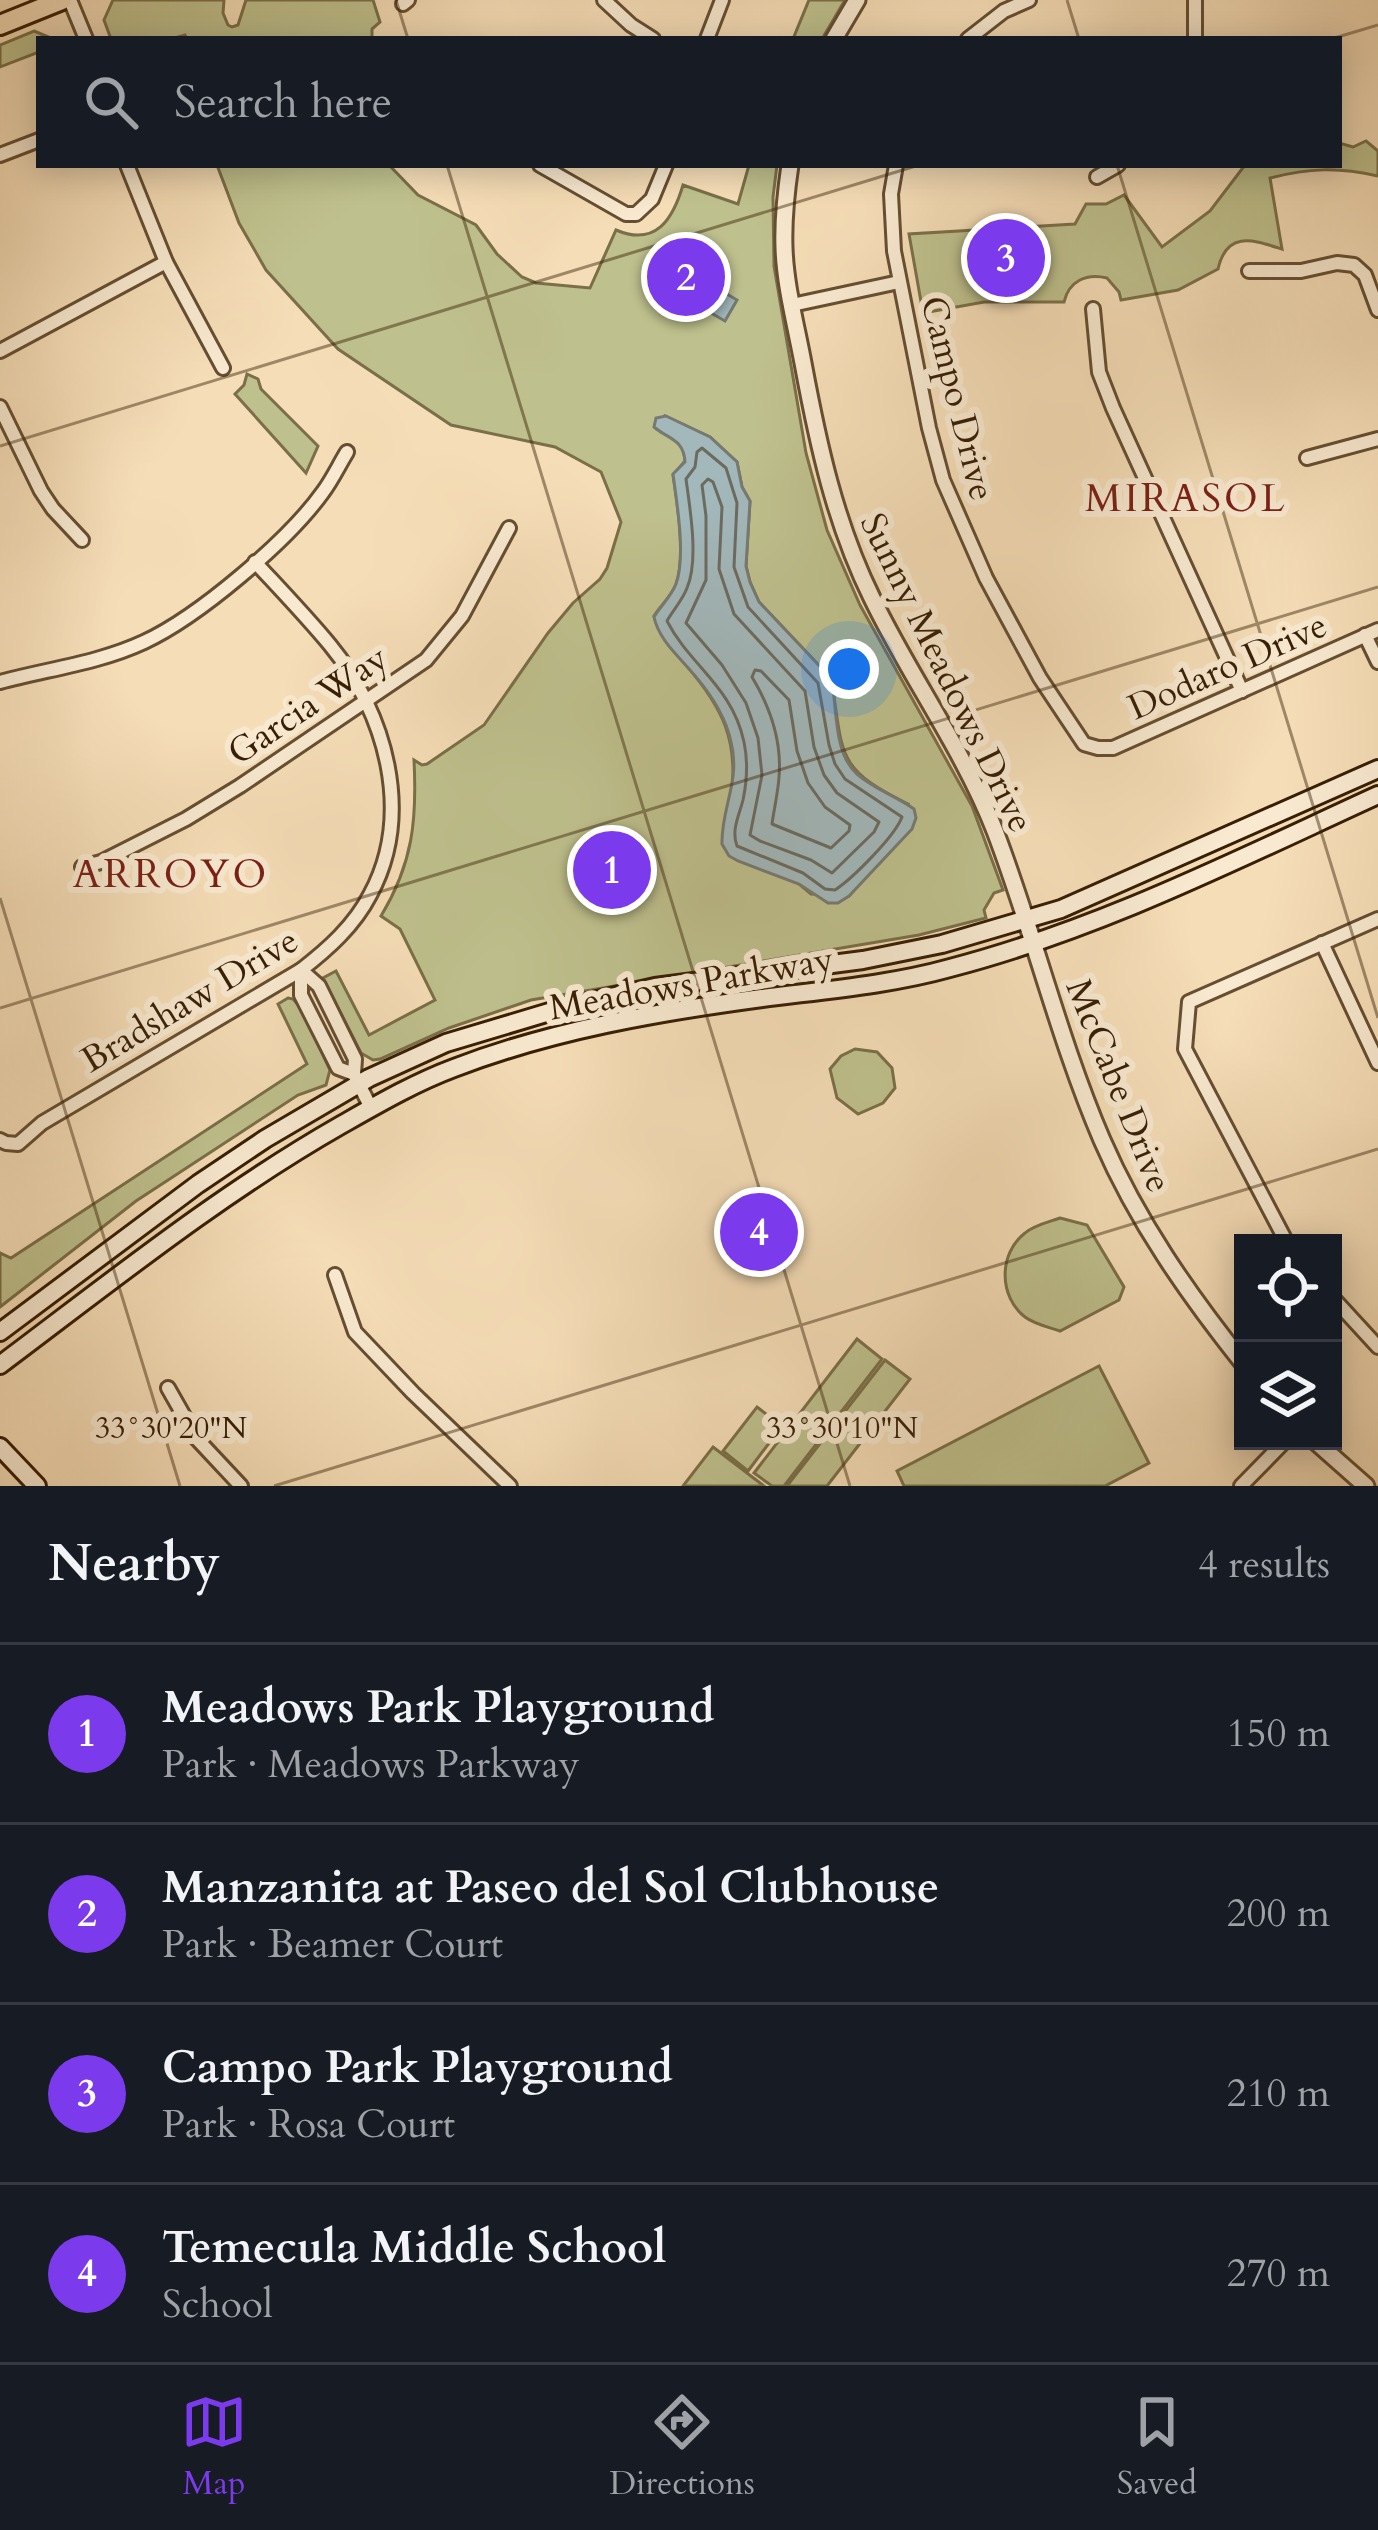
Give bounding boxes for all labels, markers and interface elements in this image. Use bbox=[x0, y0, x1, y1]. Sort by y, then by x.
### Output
search box bbox=[36, 36, 1342, 168]
icon: search bbox=[78, 69, 144, 135]
text: Search here bbox=[174, 72, 392, 133]
pin: 3 bbox=[967, 213, 1045, 303]
pin: 2 bbox=[647, 232, 725, 322]
street label: Campo Drive bbox=[909, 291, 1007, 506]
district label: MIRASOL bbox=[1085, 472, 1287, 525]
street label: Sunny Meadows Drive bbox=[848, 505, 1045, 840]
street label: Dodaro Drive bbox=[1120, 601, 1335, 732]
street label: Garcia Way bbox=[218, 634, 398, 777]
your location bbox=[819, 639, 879, 699]
pin: 1 bbox=[573, 825, 651, 915]
district label: ARROYO bbox=[73, 848, 269, 901]
street label: Bradshaw Drive bbox=[72, 916, 308, 1084]
street label: Meadows Parkway bbox=[545, 934, 837, 1033]
street label: McCabe Drive bbox=[1054, 972, 1184, 1199]
pin: 4 bbox=[720, 1187, 798, 1277]
map controls bbox=[1234, 1234, 1342, 1450]
button: locate bbox=[1234, 1234, 1342, 1342]
button: layers bbox=[1234, 1342, 1342, 1450]
text: 33°30'20"N bbox=[95, 1408, 247, 1449]
text: 33°30'10"N bbox=[766, 1408, 918, 1449]
text: Nearby bbox=[48, 1529, 220, 1599]
text: 4 results bbox=[1198, 1538, 1330, 1591]
text: Meadows Park Playground bbox=[162, 1677, 715, 1738]
text: 1 bbox=[77, 1707, 97, 1760]
text: 150 m bbox=[1227, 1707, 1330, 1760]
text: Park · Meadows Parkway bbox=[162, 1738, 580, 1791]
text: Manzanita at Paseo del Sol Clubhouse bbox=[162, 1857, 939, 1918]
text: 2 bbox=[77, 1887, 97, 1940]
text: 200 m bbox=[1227, 1887, 1330, 1940]
text: Park · Beamer Court bbox=[162, 1918, 503, 1971]
text: Campo Park Playground bbox=[162, 2037, 673, 2098]
text: 3 bbox=[77, 2067, 97, 2120]
text: 210 m bbox=[1227, 2067, 1330, 2120]
text: Park · Rosa Court bbox=[162, 2098, 455, 2151]
text: Temecula Middle School bbox=[162, 2217, 666, 2278]
text: 4 bbox=[77, 2247, 97, 2300]
text: 270 m bbox=[1227, 2247, 1330, 2300]
text: School bbox=[162, 2278, 273, 2331]
tab: Map bbox=[181, 2389, 247, 2506]
tab: Directions bbox=[609, 2389, 755, 2506]
tab: Saved bbox=[1117, 2389, 1197, 2506]

